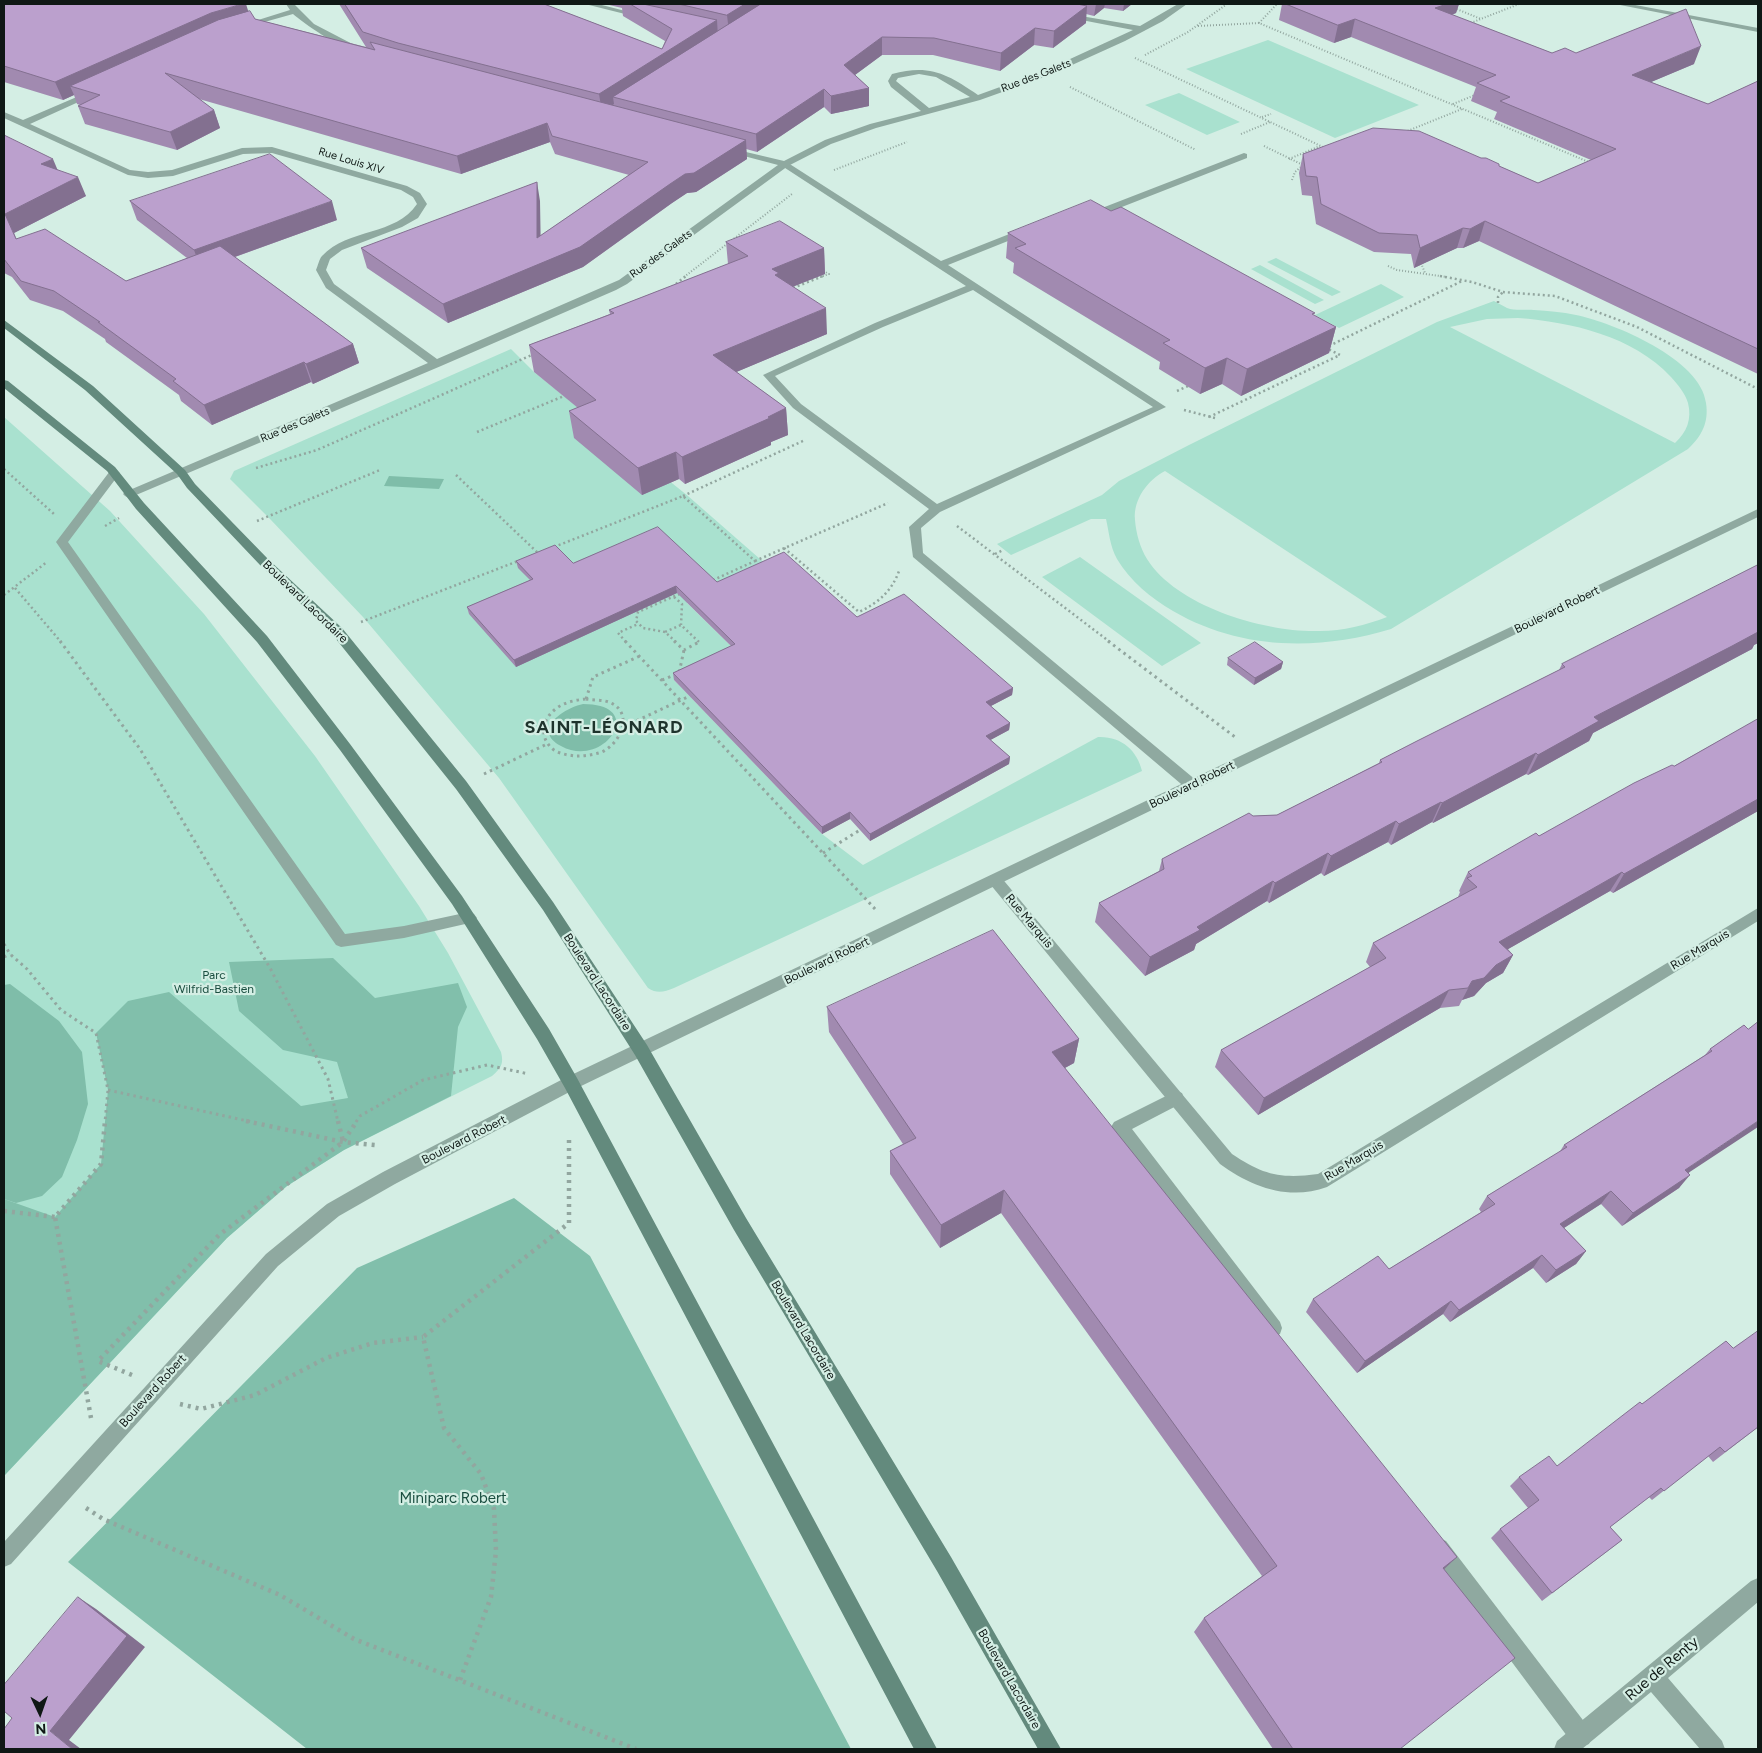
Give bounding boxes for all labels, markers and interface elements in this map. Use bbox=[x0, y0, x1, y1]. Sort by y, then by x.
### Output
street label: Rue des Galets bbox=[999, 57, 1073, 95]
street label: Rue Louis XIV bbox=[317, 145, 385, 177]
street label: Rue des Galets bbox=[627, 227, 695, 281]
street label: Rue des Galets bbox=[258, 405, 332, 445]
street label: Boulevard Lacordaire bbox=[259, 558, 351, 646]
street label: Boulevard Robert bbox=[1512, 583, 1602, 637]
district label: SAINT-LÉONARD bbox=[523, 717, 685, 739]
street label: Boulevard Robert bbox=[1147, 758, 1237, 812]
street label: Rue Marquis bbox=[1002, 891, 1056, 951]
street label: Rue Marquis bbox=[1668, 927, 1732, 973]
street label: Boulevard Lacordaire bbox=[560, 931, 634, 1033]
street label: Boulevard Robert bbox=[782, 934, 872, 988]
park label: Parc Wilfrid-Bastien bbox=[174, 968, 254, 996]
street label: Boulevard Robert bbox=[419, 1112, 509, 1168]
street label: Rue Marquis bbox=[1322, 1138, 1386, 1184]
street label: Boulevard Lacordaire bbox=[768, 1278, 838, 1382]
street label: Boulevard Robert bbox=[117, 1352, 189, 1430]
park label: Miniparc Robert bbox=[399, 1490, 507, 1508]
street label: Boulevard Lacordaire bbox=[975, 1627, 1043, 1731]
street label: Rue de Renty bbox=[1622, 1633, 1702, 1705]
north arrow bbox=[15, 1688, 65, 1738]
text: N bbox=[35, 1720, 47, 1737]

